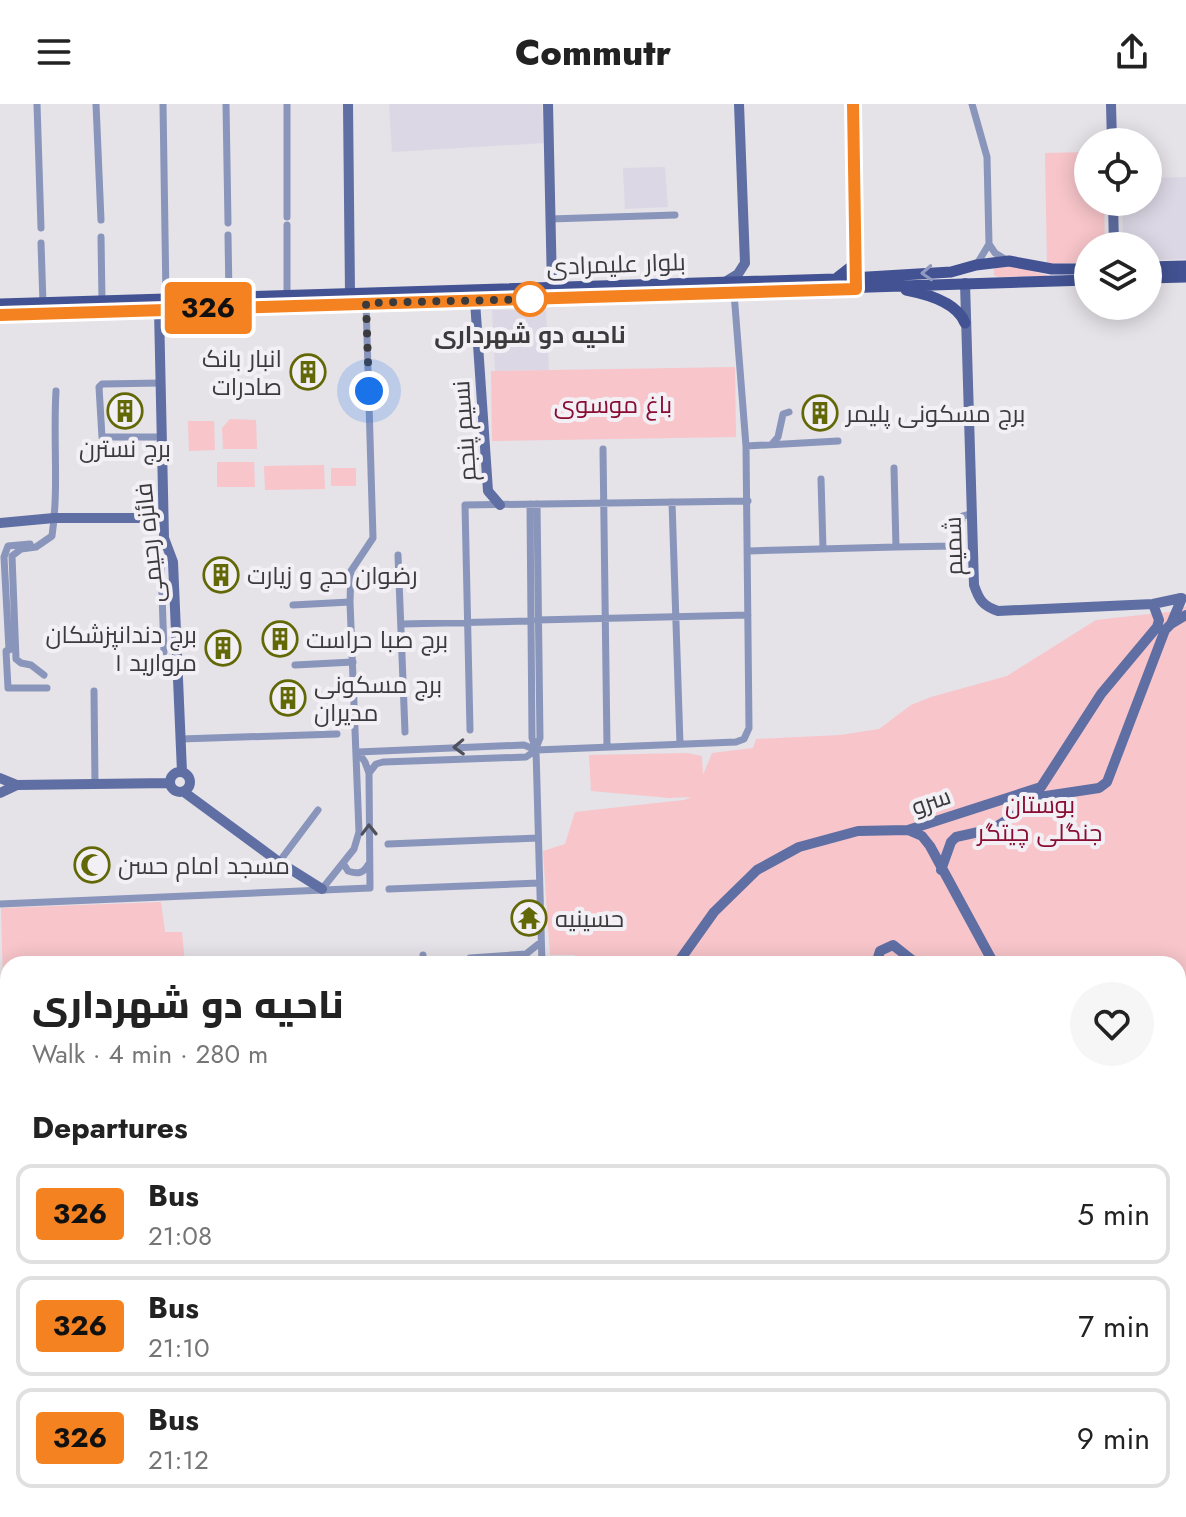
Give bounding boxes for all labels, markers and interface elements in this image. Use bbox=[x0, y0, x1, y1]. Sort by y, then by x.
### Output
text: Commutr bbox=[515, 26, 671, 78]
icon: menu bbox=[32, 30, 76, 74]
icon: share bbox=[1110, 30, 1154, 74]
map controls bbox=[1074, 128, 1162, 320]
button: locate bbox=[1074, 128, 1162, 216]
button: layers bbox=[1074, 232, 1162, 320]
street label: بلوار علیمرادی bbox=[546, 244, 686, 284]
one-way arrow bbox=[920, 265, 933, 282]
line badge: 326 bbox=[162, 282, 254, 334]
marker: ناحیه دو شهرداری bbox=[513, 282, 547, 316]
text: 326 bbox=[181, 287, 235, 328]
place label: ناحیه دو شهرداری bbox=[434, 317, 626, 352]
place label: انبار بانک صادرات bbox=[202, 341, 282, 404]
building icon: انبار بانک صادرات bbox=[289, 353, 327, 391]
your location bbox=[349, 371, 389, 411]
street label: نسیم پنجم bbox=[443, 379, 485, 483]
park label: باغ موسوی bbox=[554, 387, 672, 422]
building icon: برج نسترن bbox=[106, 392, 144, 430]
building icon: برج مسکونی پلیمر bbox=[801, 394, 839, 432]
place label: برج مسکونی پلیمر bbox=[844, 396, 1026, 431]
place label: برج نسترن bbox=[79, 431, 171, 466]
street label: فائزه رحیمی bbox=[125, 481, 173, 605]
street label: شمیم bbox=[934, 516, 972, 576]
building icon: رضوان حج و زیارت bbox=[202, 556, 240, 594]
place label: رضوان حج و زیارت bbox=[247, 558, 417, 593]
place label: برج دندانپزشکان مروارید ۱ bbox=[46, 617, 197, 680]
building icon: برج صبا حراست bbox=[261, 620, 299, 658]
place label: برج صبا حراست bbox=[306, 622, 448, 657]
building icon: برج دندانپزشکان مروارید ۱ bbox=[204, 629, 242, 667]
place label: برج مسکونی مدیران bbox=[314, 667, 442, 730]
building icon: برج مسکونی مدیران bbox=[269, 679, 307, 717]
one-way arrow bbox=[452, 739, 465, 756]
street label: سرو bbox=[907, 778, 955, 824]
park label: بوستان جنگلی چیتگر bbox=[976, 787, 1102, 850]
one-way arrow bbox=[360, 823, 378, 836]
mosque icon: مسجد امام حسن bbox=[73, 846, 111, 884]
place label: مسجد امام حسن bbox=[118, 848, 290, 883]
temple icon: حسینیه bbox=[510, 899, 548, 937]
place label: حسینیه bbox=[555, 901, 624, 936]
text: ناحیه دو شهرداری bbox=[32, 977, 344, 1032]
button: heart bbox=[1070, 982, 1154, 1066]
text: Walk · 4 min · 280 m bbox=[32, 1035, 268, 1073]
text: Departures bbox=[32, 1106, 188, 1149]
text: Bus bbox=[148, 1174, 199, 1217]
text: 326 bbox=[53, 1193, 107, 1234]
text: 5 min bbox=[1077, 1193, 1150, 1236]
text: 21:08 bbox=[148, 1217, 212, 1255]
text: Bus bbox=[148, 1286, 199, 1329]
text: 326 bbox=[53, 1305, 107, 1346]
text: 7 min bbox=[1078, 1305, 1150, 1348]
text: 21:10 bbox=[148, 1329, 210, 1367]
text: Bus bbox=[148, 1398, 199, 1441]
text: 326 bbox=[53, 1417, 107, 1458]
text: 9 min bbox=[1077, 1417, 1150, 1460]
text: 21:12 bbox=[148, 1441, 209, 1479]

